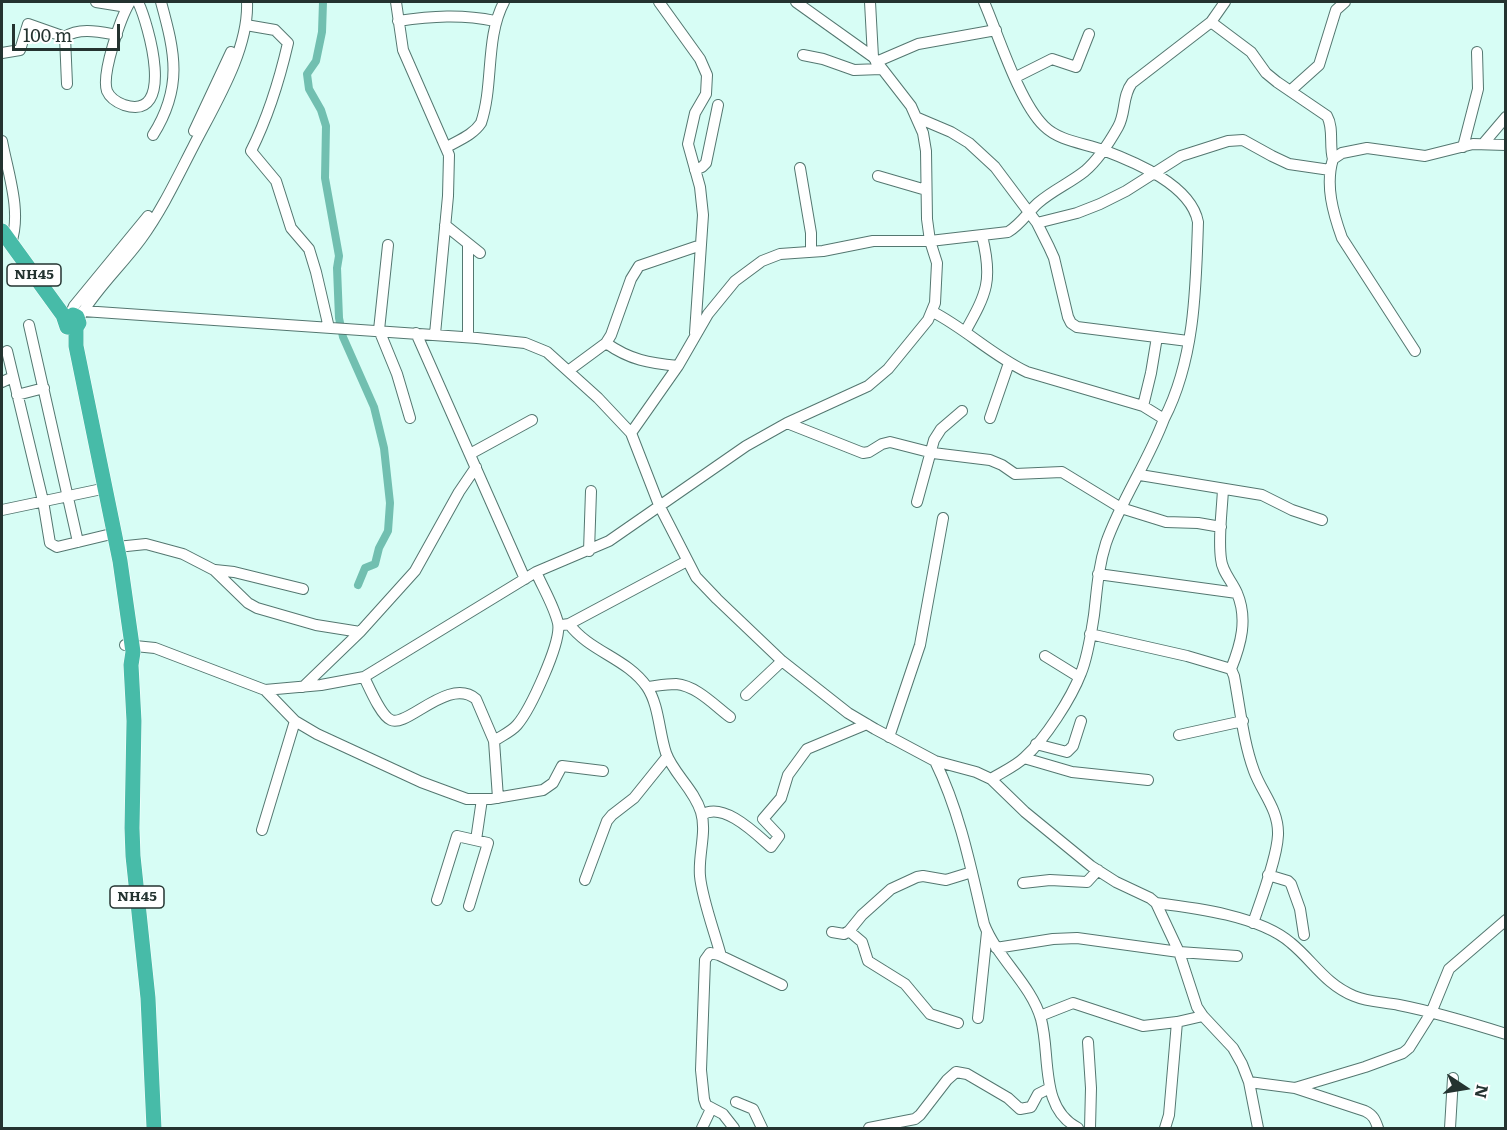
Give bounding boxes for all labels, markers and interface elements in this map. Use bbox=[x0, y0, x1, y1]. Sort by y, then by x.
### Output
scale bar bbox=[15, 12, 123, 50]
text: 100 m bbox=[23, 21, 72, 48]
road number: NH45 bbox=[7, 264, 61, 286]
road number: NH45 bbox=[110, 886, 164, 908]
north arrow bbox=[1435, 1058, 1495, 1118]
text: N bbox=[1469, 1083, 1496, 1101]

